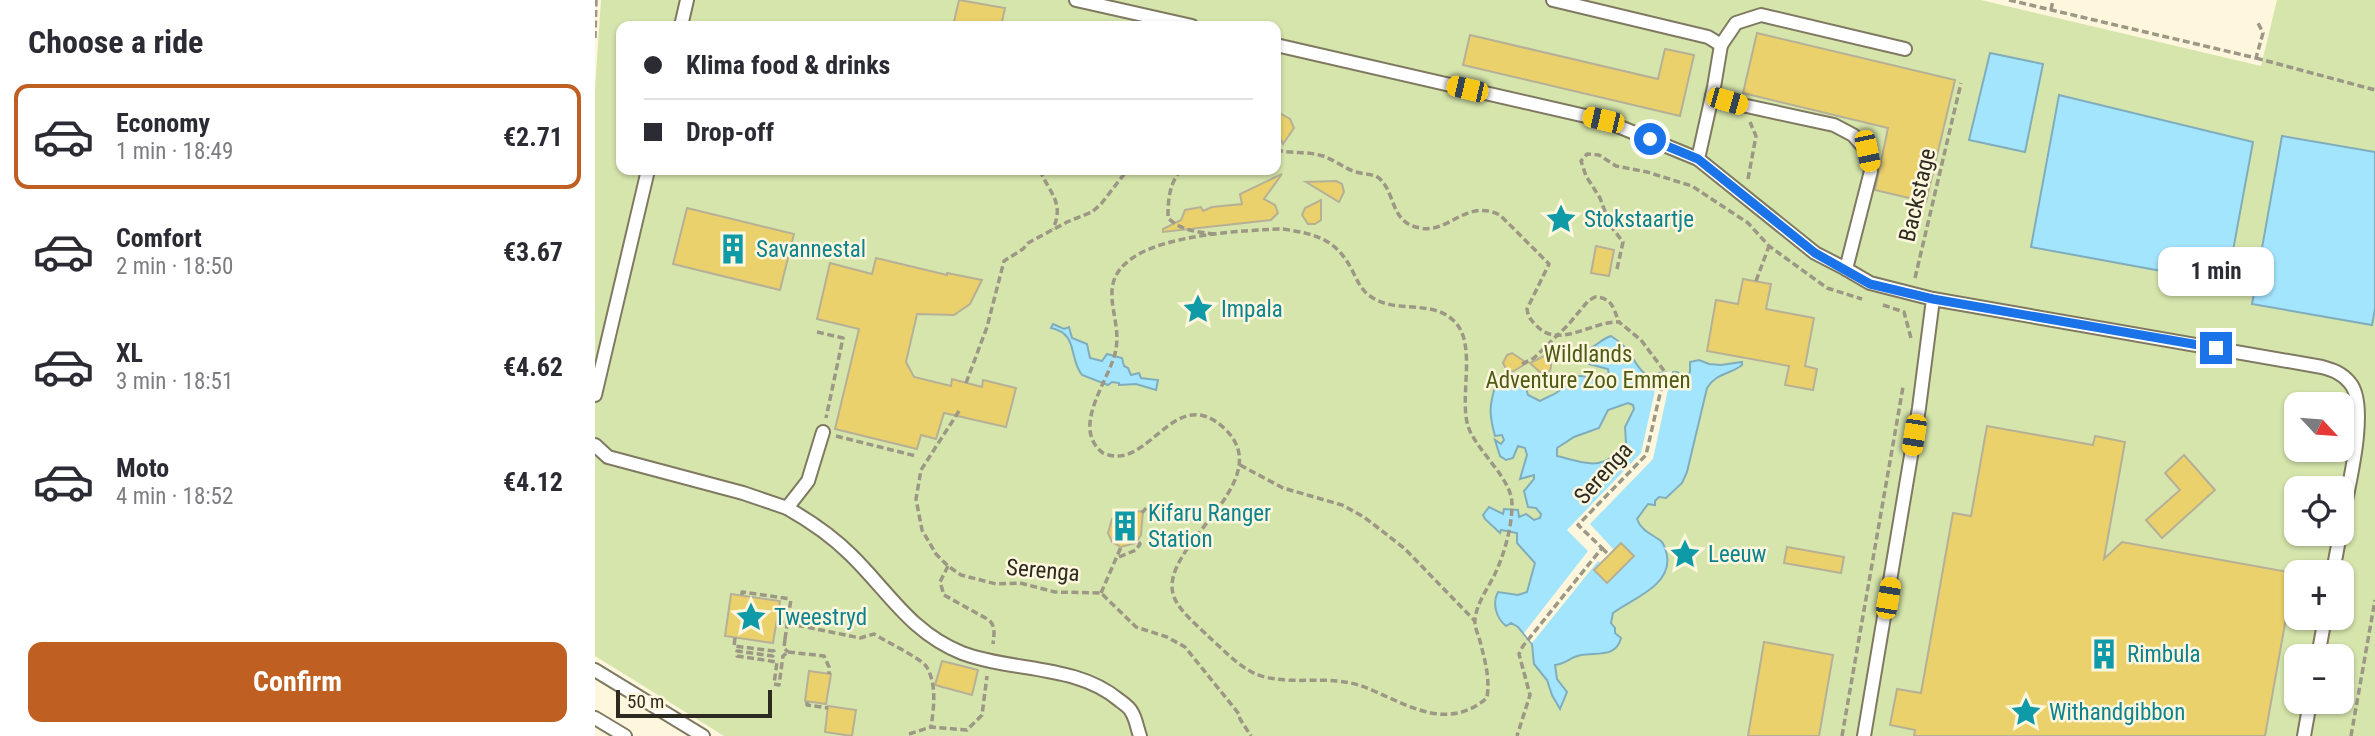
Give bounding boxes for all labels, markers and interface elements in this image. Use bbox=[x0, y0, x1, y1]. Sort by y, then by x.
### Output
text: Choose a ride bbox=[28, 23, 203, 61]
text: Klima food & drinks bbox=[686, 50, 890, 80]
car bbox=[1445, 74, 1490, 104]
car bbox=[1704, 85, 1751, 117]
icon: car bbox=[32, 105, 95, 168]
car bbox=[1581, 105, 1626, 135]
text: Economy bbox=[116, 108, 210, 138]
text: Drop-off bbox=[686, 117, 774, 147]
text: €2.71 bbox=[503, 122, 563, 152]
route start bbox=[1634, 123, 1666, 155]
car bbox=[1853, 128, 1882, 174]
text: 1 min · 18:49 bbox=[116, 138, 233, 165]
street label: Backstage bbox=[1894, 146, 1941, 244]
place icon: Stokstaartje bbox=[1544, 202, 1578, 236]
place label: Stokstaartje bbox=[1584, 206, 1694, 233]
icon: car bbox=[32, 220, 95, 283]
text: Comfort bbox=[116, 223, 202, 253]
building icon: Savannestal bbox=[716, 232, 750, 266]
place label: Savannestal bbox=[756, 236, 866, 263]
text: €3.67 bbox=[503, 237, 563, 267]
callout: 1 min bbox=[2158, 246, 2274, 296]
text: 2 min · 18:50 bbox=[116, 253, 233, 280]
text: 1 min bbox=[2190, 258, 2242, 285]
place icon: Impala bbox=[1181, 292, 1215, 326]
place label: Impala bbox=[1221, 296, 1283, 323]
route end bbox=[2200, 332, 2232, 364]
icon: car bbox=[32, 335, 95, 398]
text: XL bbox=[116, 338, 143, 368]
park label: Wildlands Adventure Zoo Emmen bbox=[1485, 341, 1691, 394]
text: €4.62 bbox=[503, 352, 563, 382]
text: 3 min · 18:51 bbox=[116, 368, 233, 395]
north arrow bbox=[2284, 392, 2354, 462]
map controls bbox=[2284, 392, 2354, 714]
car bbox=[1901, 413, 1928, 457]
street label: Serenga bbox=[1569, 437, 1638, 510]
icon: car bbox=[32, 450, 95, 513]
text: Moto bbox=[116, 453, 169, 483]
text: €4.12 bbox=[503, 467, 563, 497]
button: locate bbox=[2284, 476, 2354, 546]
text: 4 min · 18:52 bbox=[116, 483, 233, 510]
place label: Kifaru Ranger Station bbox=[1148, 500, 1271, 553]
building icon: Kifaru Ranger Station bbox=[1108, 509, 1142, 543]
place icon: Leeuw bbox=[1668, 537, 1702, 571]
place label: Leeuw bbox=[1708, 541, 1767, 568]
street label: Serenga bbox=[1005, 554, 1081, 587]
button: + bbox=[2284, 560, 2354, 630]
car bbox=[1875, 575, 1902, 621]
place icon: Tweestryd bbox=[734, 600, 768, 634]
place label: Tweestryd bbox=[774, 604, 867, 631]
building icon: Rimbula bbox=[2087, 637, 2121, 671]
place label: Rimbula bbox=[2127, 641, 2201, 668]
button: Confirm bbox=[28, 642, 567, 722]
button: − bbox=[2284, 644, 2354, 714]
scale bar bbox=[616, 687, 772, 719]
text: 50 m bbox=[627, 690, 664, 713]
place icon: Withandgibbon bbox=[2009, 695, 2043, 729]
place label: Withandgibbon bbox=[2049, 699, 2185, 726]

